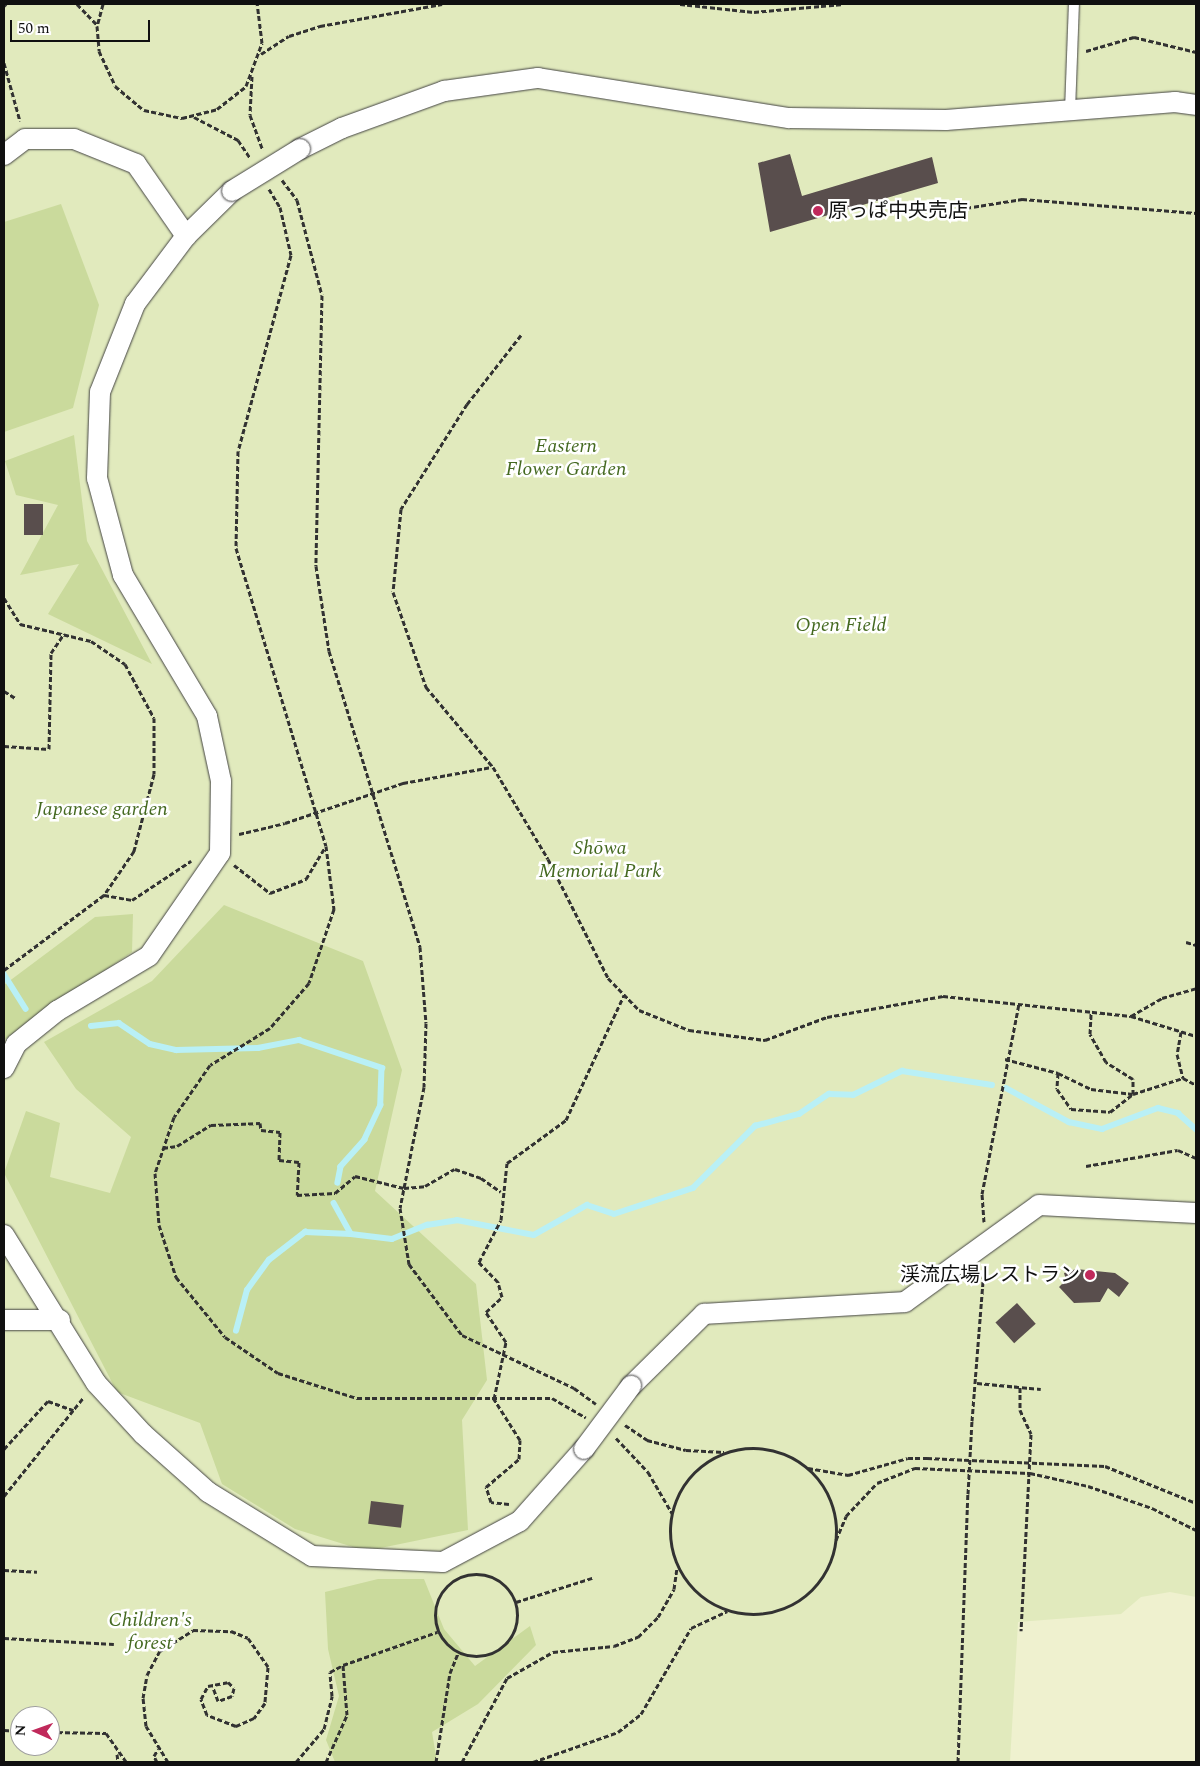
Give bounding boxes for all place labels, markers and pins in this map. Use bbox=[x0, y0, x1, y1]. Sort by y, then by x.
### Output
place label: 原っぱ中央売店 bbox=[828, 199, 968, 223]
marker: 原っぱ中央売店 bbox=[812, 205, 824, 217]
place label: 渓流広場レストラン bbox=[900, 1263, 1080, 1287]
marker: 渓流広場レストラン bbox=[1084, 1269, 1096, 1281]

